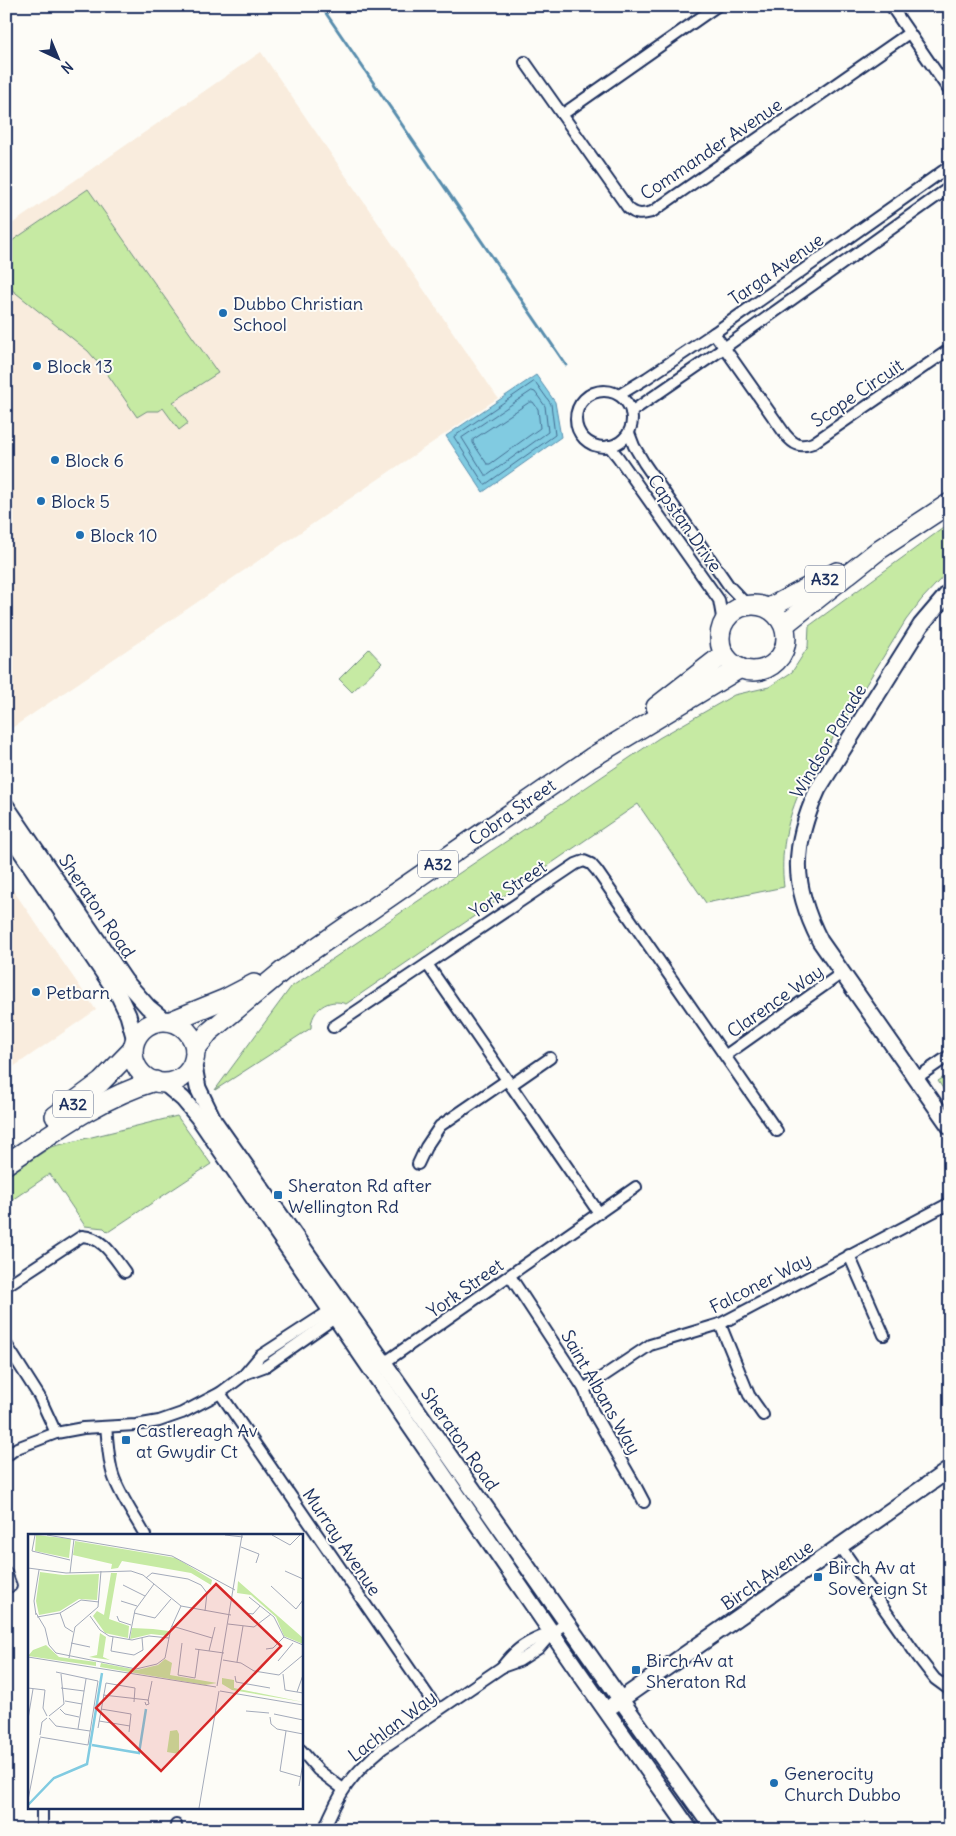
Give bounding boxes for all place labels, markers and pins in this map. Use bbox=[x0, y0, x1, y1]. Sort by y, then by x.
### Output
place label: Dubbo Christian School bbox=[233, 292, 363, 336]
marker: Dubbo Christian School bbox=[217, 307, 229, 319]
place label: Block 13 bbox=[47, 355, 113, 378]
marker: Block 13 bbox=[31, 360, 43, 372]
place label: Block 6 bbox=[65, 449, 124, 472]
marker: Block 6 bbox=[49, 454, 61, 466]
place label: Block 5 bbox=[51, 490, 110, 513]
marker: Block 5 bbox=[35, 495, 47, 507]
place label: Block 10 bbox=[90, 524, 158, 547]
marker: Block 10 bbox=[74, 529, 86, 541]
place label: Petbarn bbox=[46, 981, 110, 1004]
marker: Petbarn bbox=[30, 986, 42, 998]
place label: Sheraton Rd after Wellington Rd bbox=[288, 1174, 432, 1218]
marker: Sheraton Rd after Wellington Rd bbox=[272, 1189, 284, 1201]
place label: Castlereagh Av at Gwydir Ct bbox=[136, 1419, 258, 1463]
marker: Castlereagh Av at Gwydir Ct bbox=[120, 1434, 132, 1446]
place label: Birch Av at Sovereign St bbox=[828, 1556, 928, 1600]
marker: Birch Av at Sovereign St bbox=[812, 1571, 824, 1583]
place label: Birch Av at Sheraton Rd bbox=[646, 1649, 747, 1693]
marker: Birch Av at Sheraton Rd bbox=[630, 1664, 642, 1676]
place label: Generocity Church Dubbo bbox=[784, 1762, 901, 1806]
marker: Generocity Church Dubbo bbox=[768, 1777, 780, 1789]

